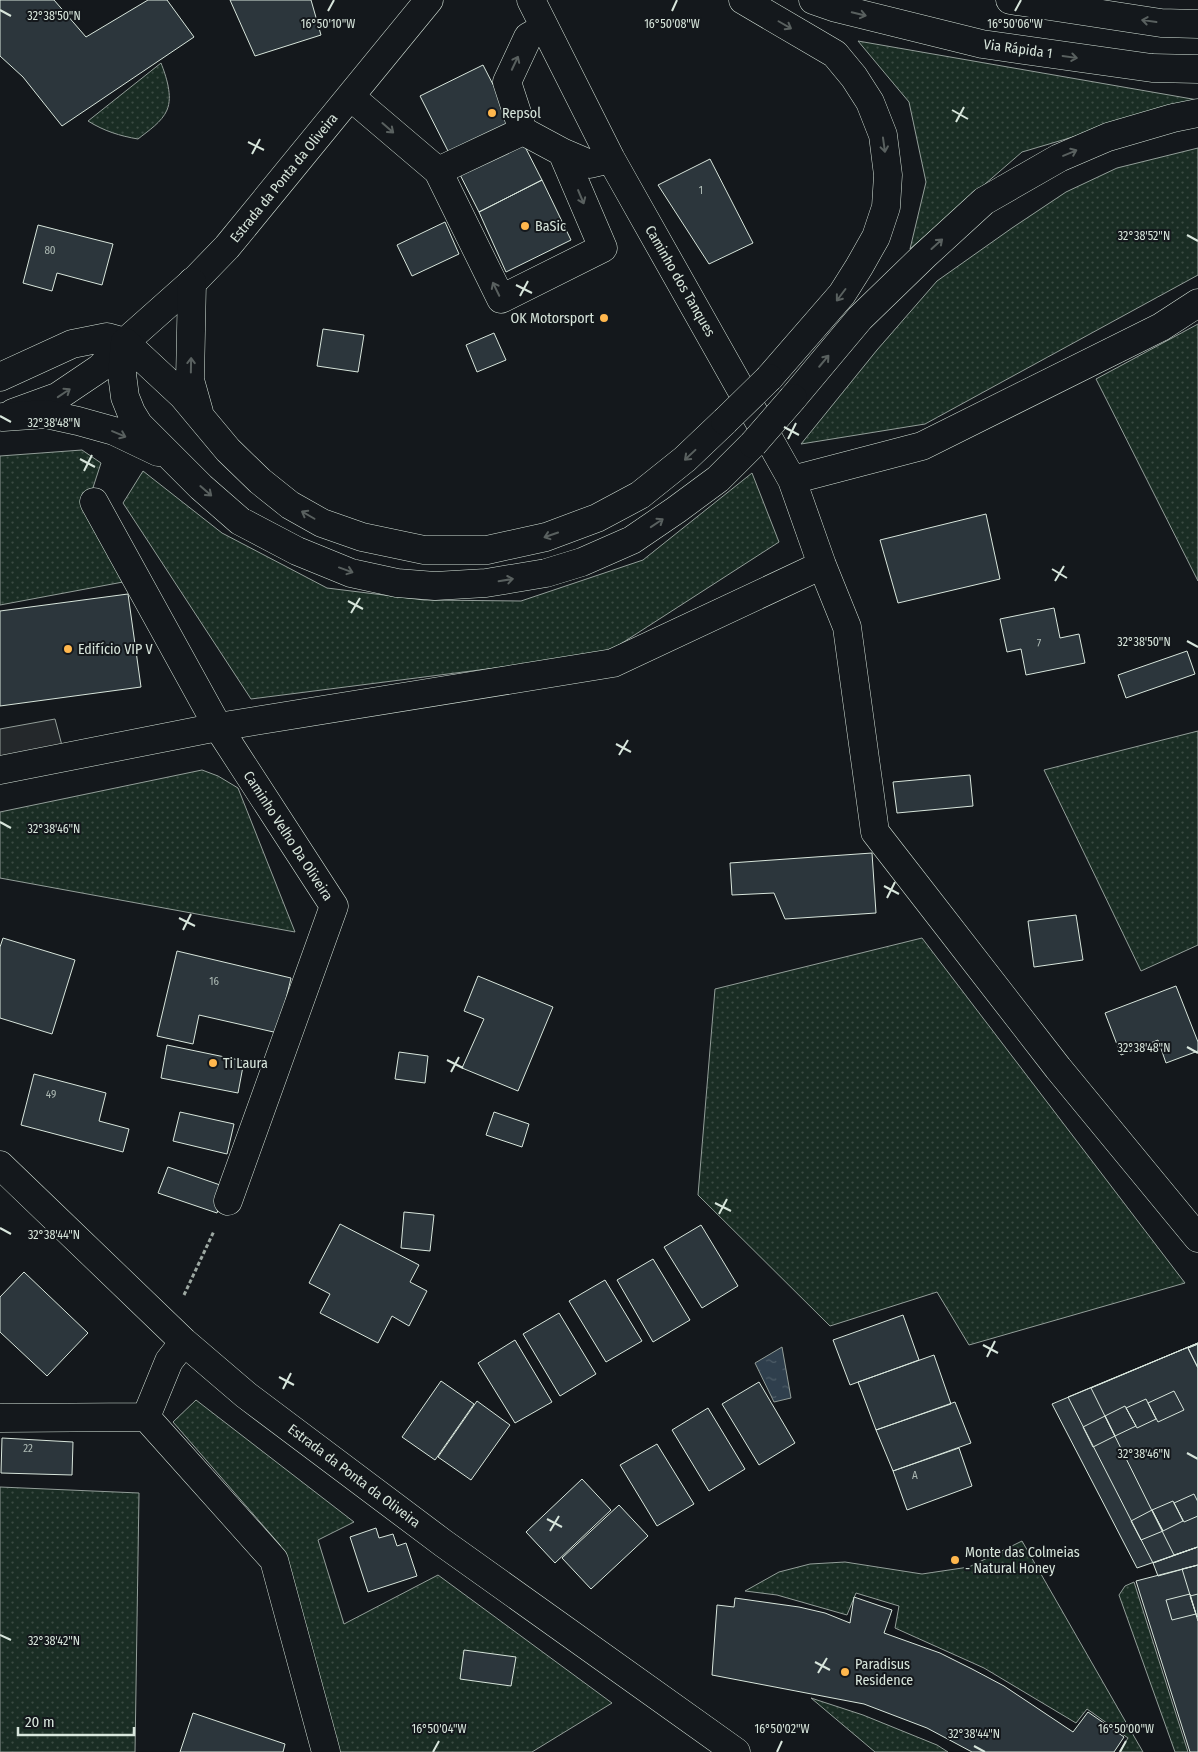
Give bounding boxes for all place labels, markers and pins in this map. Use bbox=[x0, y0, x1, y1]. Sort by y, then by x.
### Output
place label: Repsol bbox=[502, 105, 541, 122]
marker: Repsol bbox=[486, 107, 498, 119]
place label: BaSic bbox=[535, 218, 566, 235]
marker: BaSic bbox=[519, 220, 531, 232]
place label: OK Motorsport bbox=[511, 310, 594, 327]
marker: OK Motorsport bbox=[598, 312, 610, 324]
place label: Edifício VIP V bbox=[78, 641, 154, 658]
marker: Edifício VIP V bbox=[62, 643, 74, 655]
place label: Ti Laura bbox=[223, 1055, 268, 1072]
marker: Ti Laura bbox=[207, 1057, 219, 1069]
place label: Monte das Colmeias - Natural Honey bbox=[965, 1544, 1080, 1577]
marker: Monte das Colmeias - Natural Honey bbox=[949, 1554, 961, 1566]
place label: Paradisus Residence bbox=[855, 1656, 913, 1689]
marker: Paradisus Residence bbox=[839, 1666, 851, 1678]

